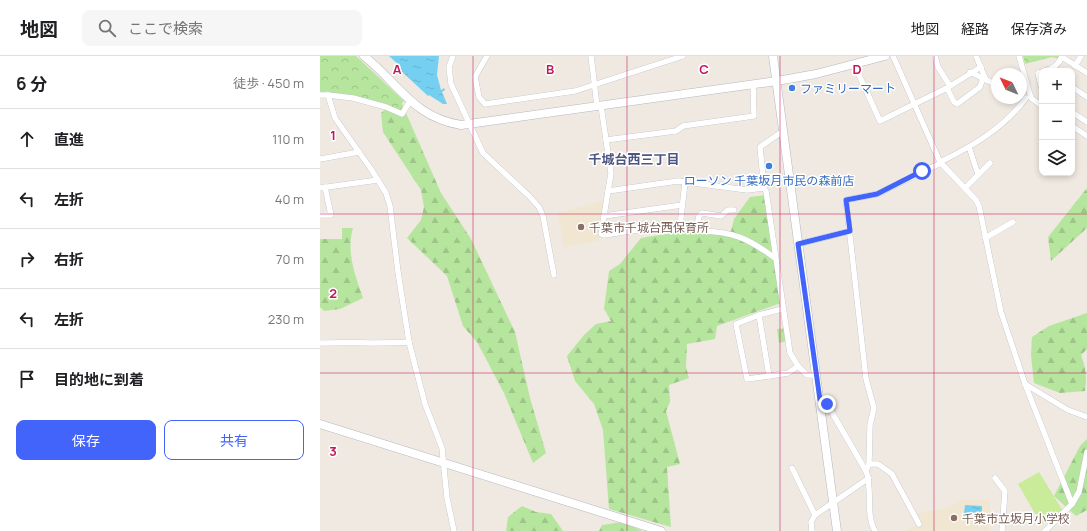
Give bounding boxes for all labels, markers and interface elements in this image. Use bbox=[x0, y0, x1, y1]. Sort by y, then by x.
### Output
search box bbox=[82, 10, 362, 46]
text: 地図 bbox=[20, 16, 58, 42]
icon: search bbox=[96, 17, 118, 39]
text: ここで検索 bbox=[128, 18, 203, 39]
text: 地図 bbox=[911, 19, 939, 38]
text: 経路 bbox=[961, 19, 989, 38]
text: 保存済み bbox=[1011, 19, 1067, 38]
text: A bbox=[393, 60, 402, 78]
text: B bbox=[546, 60, 554, 78]
text: C bbox=[699, 60, 709, 78]
text: D bbox=[852, 60, 862, 78]
north arrow bbox=[991, 68, 1027, 104]
map controls bbox=[1039, 68, 1075, 176]
button: + bbox=[1039, 68, 1075, 104]
text: 6 分 bbox=[16, 72, 47, 95]
text: 徒歩 · 450 m bbox=[233, 74, 304, 92]
place label: ファミリーマート bbox=[800, 80, 896, 97]
marker: ファミリーマート bbox=[787, 83, 797, 93]
button: − bbox=[1039, 104, 1075, 140]
text: 1 bbox=[330, 126, 336, 144]
icon: ahead bbox=[16, 128, 38, 150]
text: 直進 bbox=[54, 129, 84, 150]
text: 110 m bbox=[272, 130, 304, 148]
button: layers bbox=[1039, 140, 1075, 176]
district label: 千城台西三丁目 bbox=[588, 150, 680, 168]
marker: ローソン 千葉坂月市民の森前店 bbox=[764, 161, 774, 171]
route start bbox=[913, 162, 931, 180]
place label: ローソン 千葉坂月市民の森前店 bbox=[684, 172, 854, 189]
icon: left bbox=[16, 188, 38, 210]
text: 左折 bbox=[54, 189, 84, 210]
text: 40 m bbox=[275, 190, 304, 208]
place label: 千葉市千城台西保育所 bbox=[589, 219, 709, 236]
marker: 千葉市千城台西保育所 bbox=[576, 222, 586, 232]
icon: right bbox=[16, 248, 38, 270]
text: 右折 bbox=[54, 249, 84, 270]
text: 70 m bbox=[276, 250, 304, 268]
text: 2 bbox=[329, 284, 337, 302]
icon: left bbox=[16, 308, 38, 330]
text: 左折 bbox=[54, 309, 84, 330]
text: 230 m bbox=[268, 310, 304, 328]
icon: arrive bbox=[16, 368, 38, 390]
text: 目的地に到着 bbox=[54, 369, 144, 390]
route end bbox=[818, 395, 836, 413]
button: 保存 bbox=[16, 420, 156, 460]
button: 共有 bbox=[164, 420, 304, 460]
text: 3 bbox=[329, 442, 337, 460]
place label: 千葉市立坂月小学校 bbox=[962, 510, 1070, 527]
marker: 千葉市立坂月小学校 bbox=[949, 513, 959, 523]

